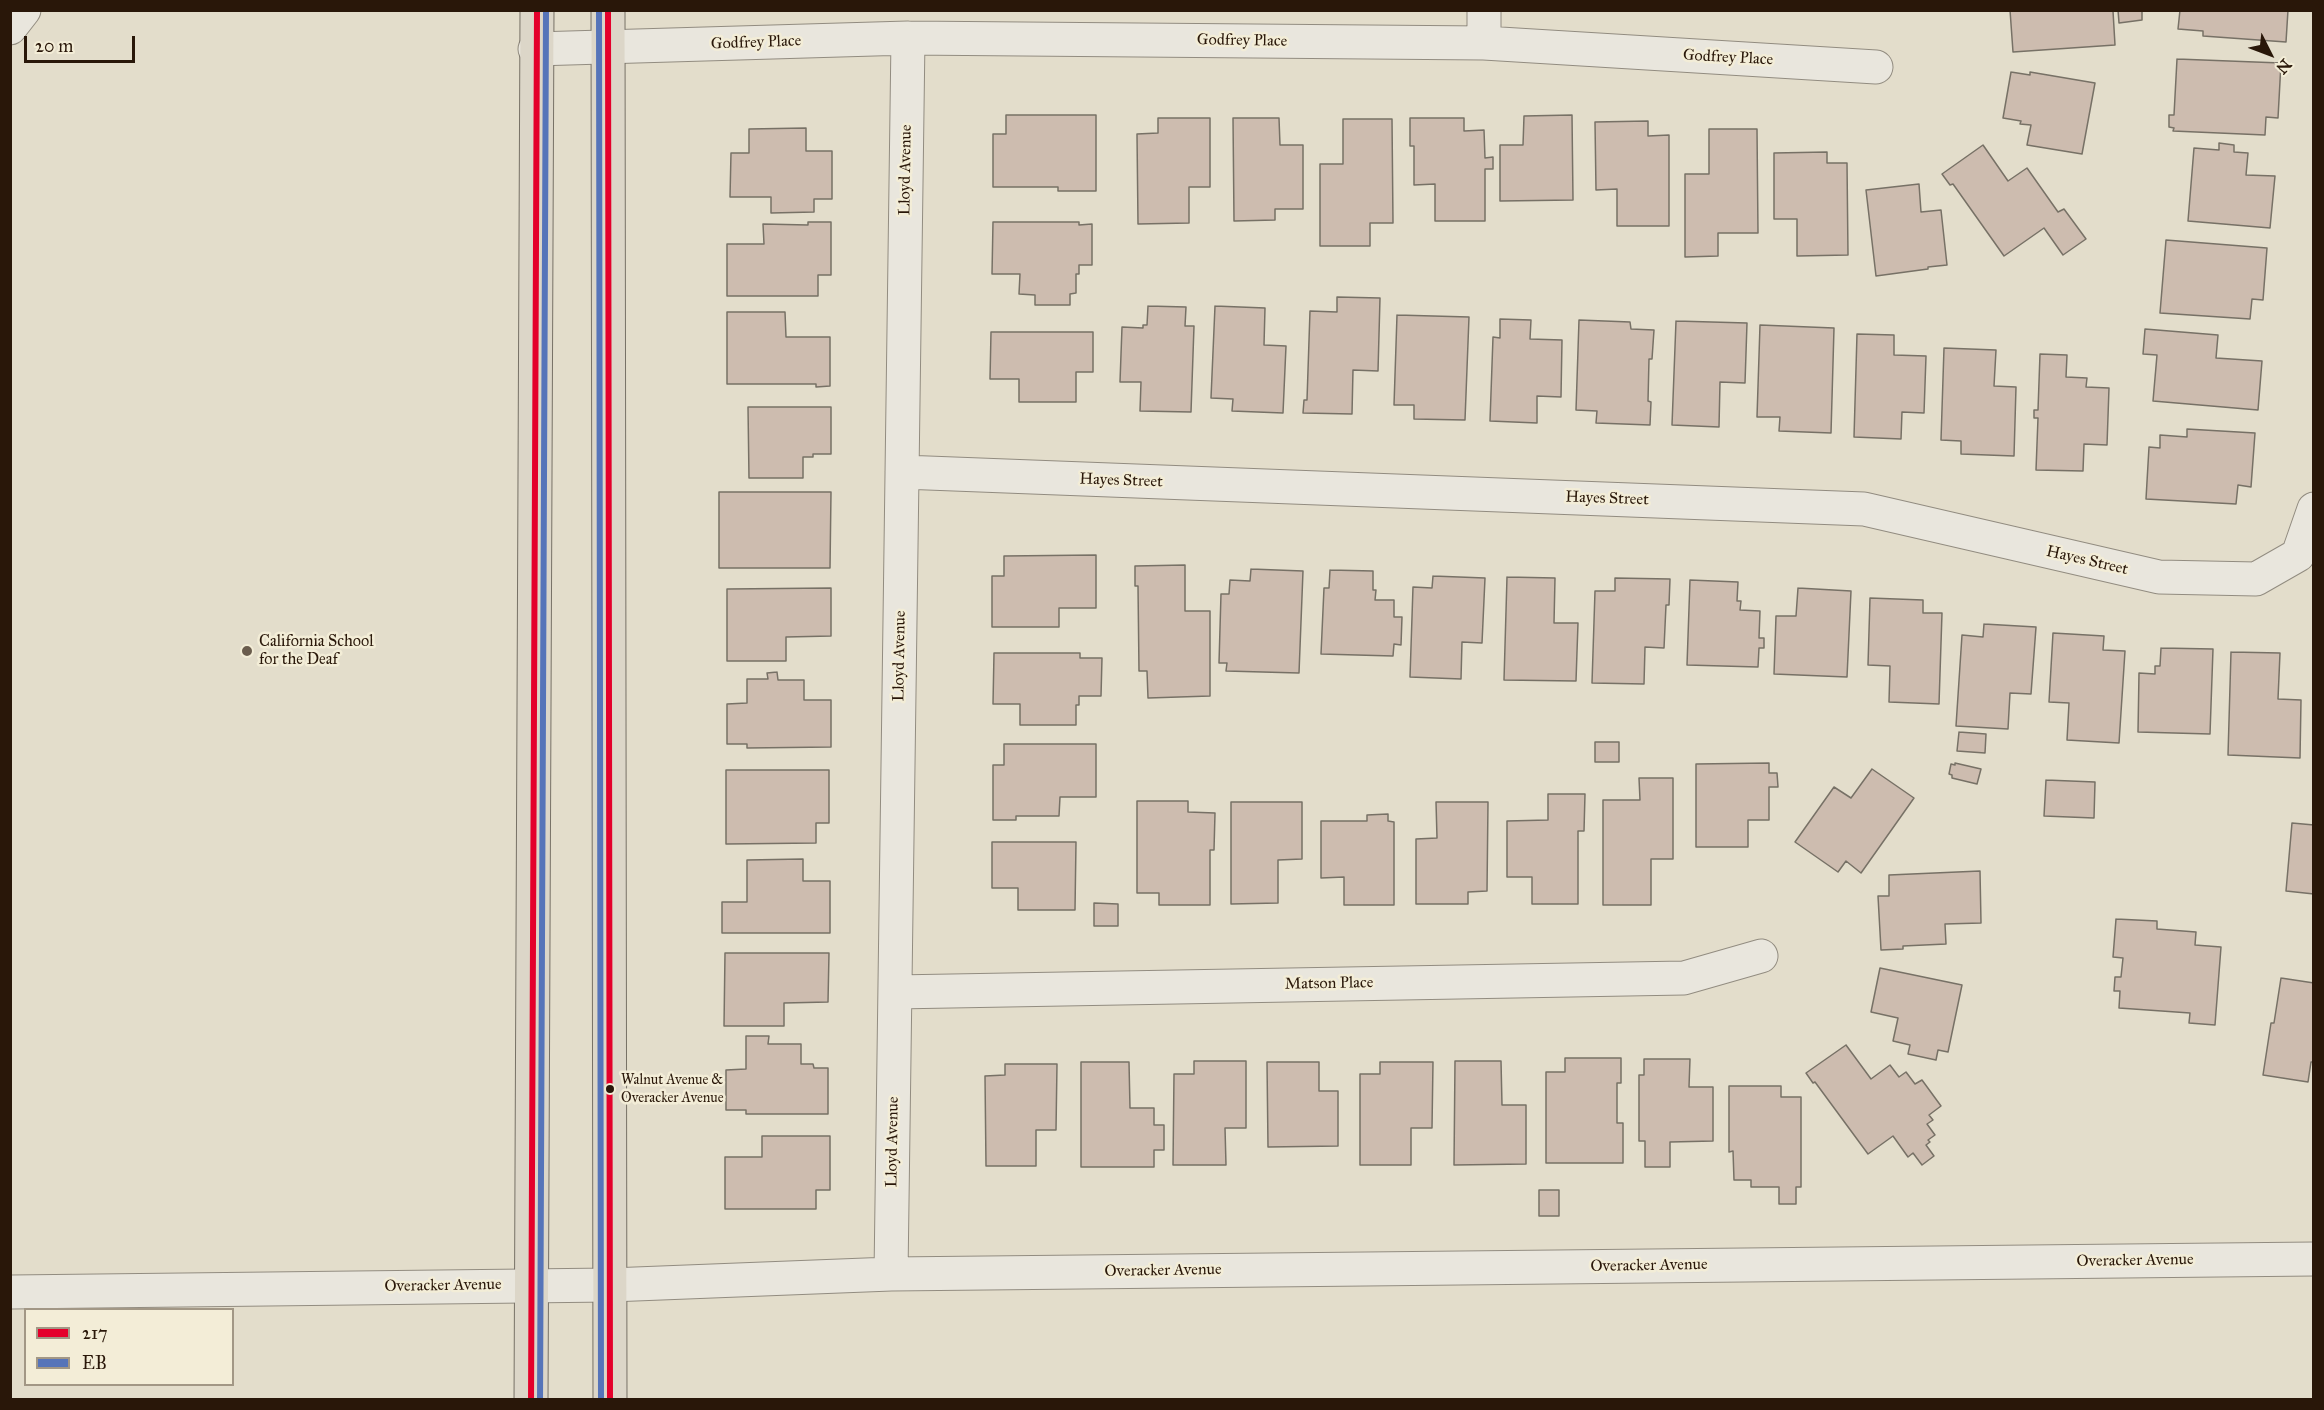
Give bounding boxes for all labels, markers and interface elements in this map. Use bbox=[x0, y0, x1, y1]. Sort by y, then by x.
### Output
scale bar bbox=[27, 24, 138, 62]
north arrow bbox=[2240, 24, 2300, 84]
street label: Godfrey Place bbox=[1197, 31, 1287, 51]
street label: Godfrey Place bbox=[711, 32, 801, 54]
text: 20 m bbox=[35, 35, 73, 57]
street label: Godfrey Place bbox=[1682, 46, 1774, 70]
text: N bbox=[2272, 55, 2295, 78]
street label: Lloyd Avenue bbox=[896, 124, 916, 216]
street label: Hayes Street bbox=[1079, 470, 1163, 492]
street label: Hayes Street bbox=[1565, 488, 1649, 510]
street label: Hayes Street bbox=[2044, 542, 2130, 580]
street label: Lloyd Avenue bbox=[890, 610, 910, 702]
place label: California School for the Deaf bbox=[259, 632, 373, 670]
marker: California School for the Deaf bbox=[240, 644, 254, 658]
street label: Matson Place bbox=[1284, 974, 1374, 994]
place label: Walnut Avenue & Overacker Avenue bbox=[621, 1073, 724, 1106]
marker: Walnut Avenue & Overacker Avenue bbox=[604, 1083, 616, 1095]
street label: Lloyd Avenue bbox=[883, 1096, 903, 1188]
street label: Overacker Avenue bbox=[2076, 1250, 2194, 1272]
street label: Overacker Avenue bbox=[1590, 1255, 1708, 1277]
street label: Overacker Avenue bbox=[1104, 1260, 1222, 1282]
street label: Overacker Avenue bbox=[384, 1275, 502, 1297]
legend bbox=[24, 1308, 234, 1386]
text: 217 bbox=[82, 1322, 108, 1344]
text: EB bbox=[82, 1352, 107, 1374]

